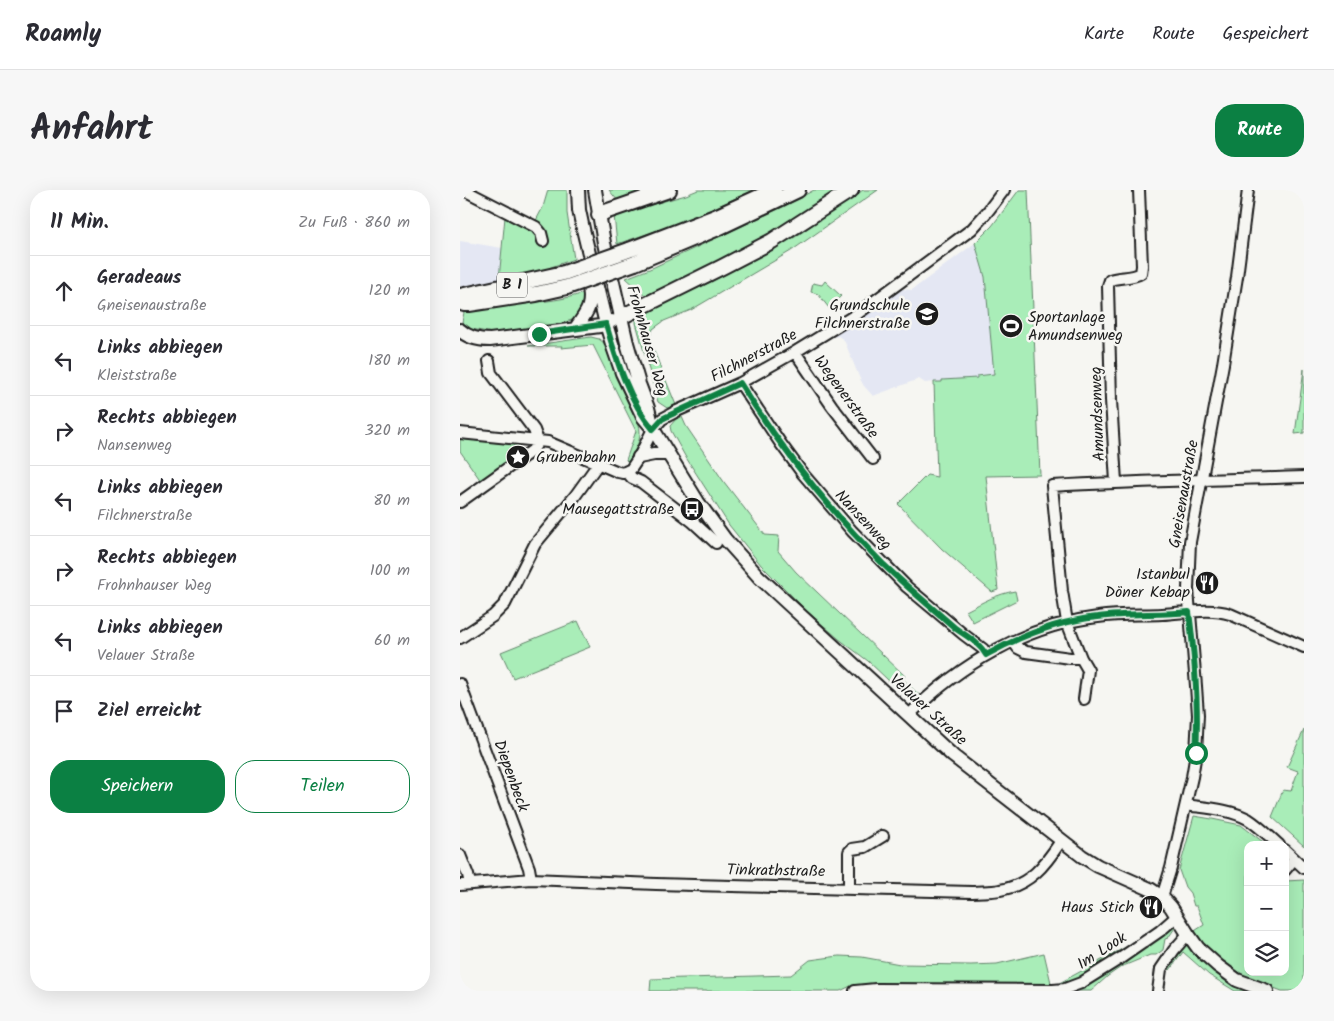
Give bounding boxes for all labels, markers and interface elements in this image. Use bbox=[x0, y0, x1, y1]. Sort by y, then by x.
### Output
text: Roamly bbox=[25, 15, 101, 54]
text: Karte bbox=[1084, 20, 1124, 49]
text: Route bbox=[1152, 20, 1195, 49]
text: Gespeichert bbox=[1223, 20, 1309, 49]
text: Anfahrt bbox=[30, 102, 153, 158]
button: Route bbox=[1215, 104, 1304, 157]
text: 11 Min. bbox=[50, 206, 109, 239]
text: Zu Fuß · 860 m bbox=[298, 210, 410, 235]
text: Geradeaus bbox=[97, 263, 182, 293]
road number: B 1 bbox=[497, 272, 527, 298]
icon: ahead bbox=[50, 277, 78, 305]
text: 120 m bbox=[369, 278, 410, 303]
street label: Frohnhauser Weg bbox=[619, 282, 675, 400]
text: Gneisenaustraße bbox=[97, 293, 206, 318]
place label: Grundschule Filchnerstraße bbox=[815, 293, 910, 336]
school or university icon: Grundschule Filchnerstraße bbox=[914, 301, 940, 327]
place label: Sportanlage Amundsenweg bbox=[1028, 305, 1123, 348]
sports icon: Sportanlage Amundsenweg bbox=[998, 313, 1024, 339]
route end bbox=[528, 323, 551, 346]
street label: Filchnerstraße bbox=[706, 323, 802, 389]
text: Links abbiegen bbox=[97, 333, 223, 363]
icon: left bbox=[50, 347, 78, 375]
text: 180 m bbox=[368, 348, 410, 373]
street label: Wegenerstraße bbox=[807, 350, 885, 444]
text: Kleiststraße bbox=[97, 363, 177, 388]
street label: Amundsenweg bbox=[1084, 366, 1112, 462]
text: Rechts abbiegen bbox=[97, 403, 237, 433]
icon: right bbox=[50, 417, 78, 445]
text: 320 m bbox=[364, 418, 410, 443]
text: Nansenweg bbox=[97, 433, 172, 458]
street label: Gneisenaustraße bbox=[1162, 438, 1206, 550]
place icon: Grubenbahn bbox=[505, 444, 531, 470]
place label: Grubenbahn bbox=[536, 445, 616, 470]
text: Links abbiegen bbox=[97, 473, 223, 503]
street label: Nansenweg bbox=[828, 484, 898, 556]
icon: left bbox=[50, 487, 78, 515]
text: 80 m bbox=[373, 488, 410, 513]
bus stop icon: Mausegattstraße bbox=[679, 496, 705, 522]
place label: Mausegattstraße bbox=[562, 497, 674, 522]
text: Filchnerstraße bbox=[97, 503, 192, 528]
text: Rechts abbiegen bbox=[97, 543, 237, 573]
icon: right bbox=[50, 557, 78, 585]
text: 100 m bbox=[370, 558, 410, 583]
place label: Istanbul Döner Kebap bbox=[1105, 562, 1190, 605]
restaurant icon: Istanbul Döner Kebap bbox=[1194, 570, 1220, 596]
text: Frohnhauser Weg bbox=[97, 573, 212, 598]
text: Links abbiegen bbox=[97, 613, 223, 643]
icon: left bbox=[50, 627, 78, 655]
text: 60 m bbox=[374, 628, 410, 653]
text: Velauer Straße bbox=[97, 643, 195, 668]
street label: Velauer Straße bbox=[883, 668, 973, 752]
text: Ziel erreicht bbox=[97, 696, 202, 726]
icon: arrive bbox=[50, 697, 78, 725]
street label: Diepenbeck bbox=[486, 737, 536, 816]
route start bbox=[1185, 742, 1208, 765]
button: Speichern bbox=[50, 760, 225, 813]
button: Teilen bbox=[235, 760, 410, 813]
map controls bbox=[1244, 841, 1289, 976]
button: + bbox=[1244, 841, 1289, 886]
street label: Tinkrathstraße bbox=[727, 858, 825, 884]
button: − bbox=[1244, 886, 1289, 931]
restaurant icon: Haus Stich bbox=[1138, 894, 1164, 920]
place label: Haus Stich bbox=[1061, 895, 1134, 920]
street label: Im Look bbox=[1072, 925, 1132, 976]
button: layers bbox=[1244, 931, 1289, 976]

